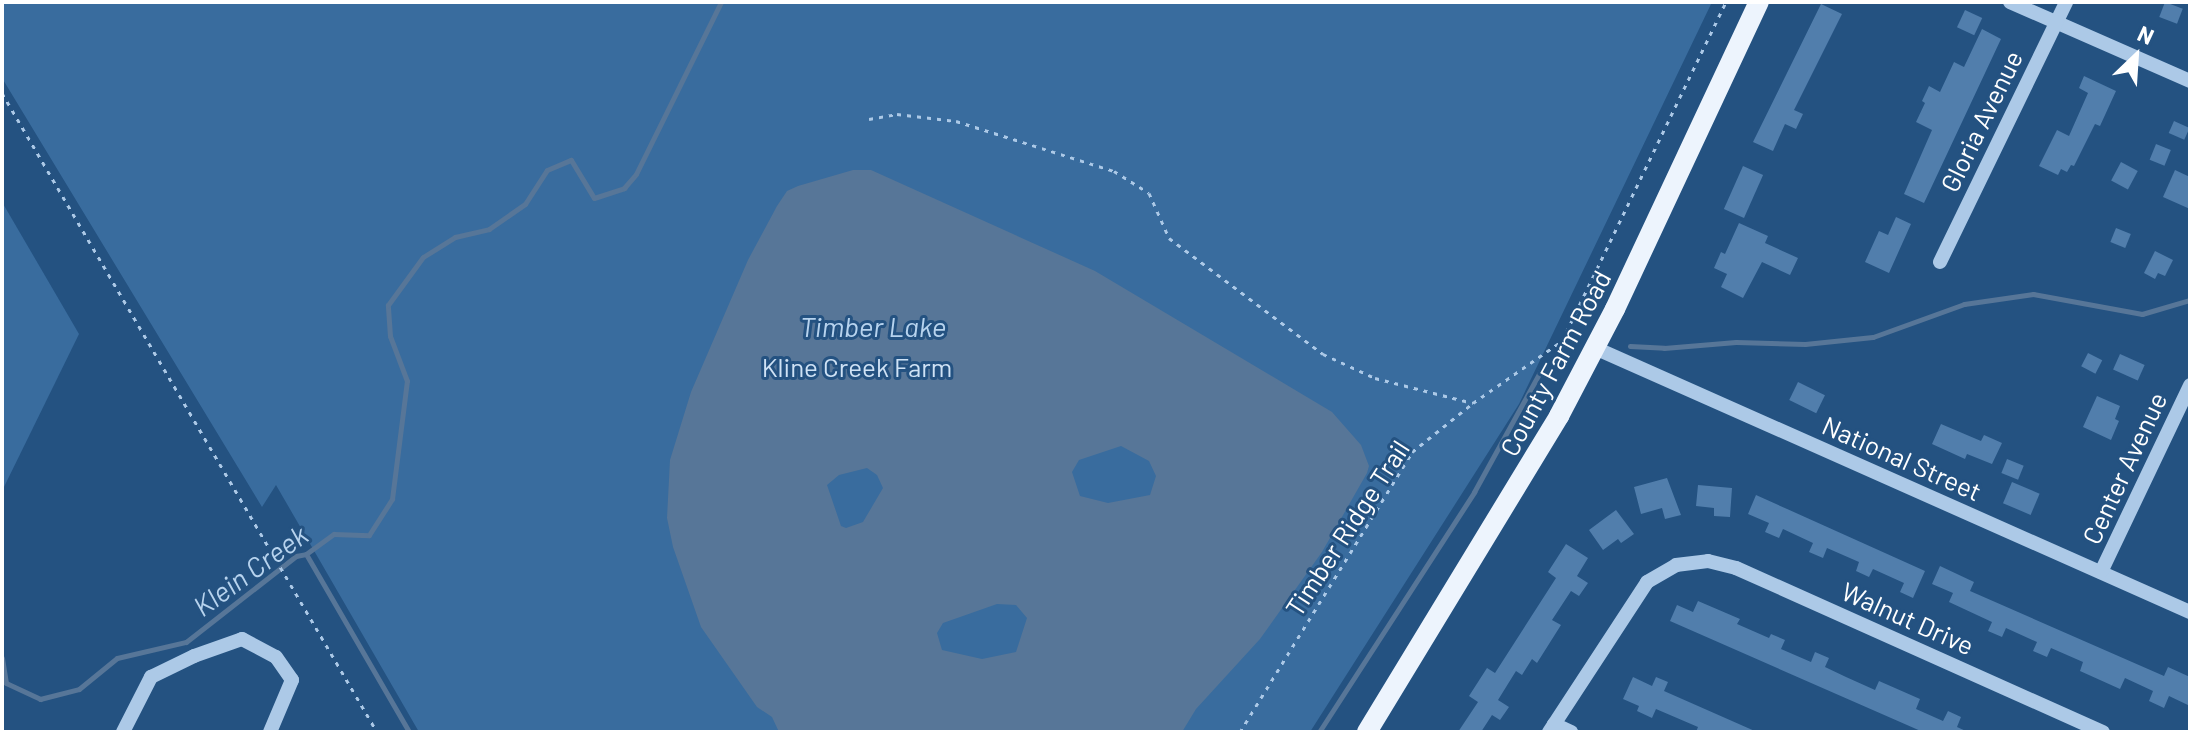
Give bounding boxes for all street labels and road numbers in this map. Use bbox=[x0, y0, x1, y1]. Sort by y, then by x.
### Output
street label: Gloria Avenue bbox=[1933, 45, 2029, 197]
street label: County Farm Road bbox=[1493, 265, 1617, 461]
street label: Center Avenue bbox=[2075, 387, 2173, 549]
street label: National Street bbox=[1818, 409, 1986, 507]
street label: Timber Ridge Trail bbox=[1278, 434, 1416, 622]
street label: Walnut Drive bbox=[1837, 575, 1979, 661]

